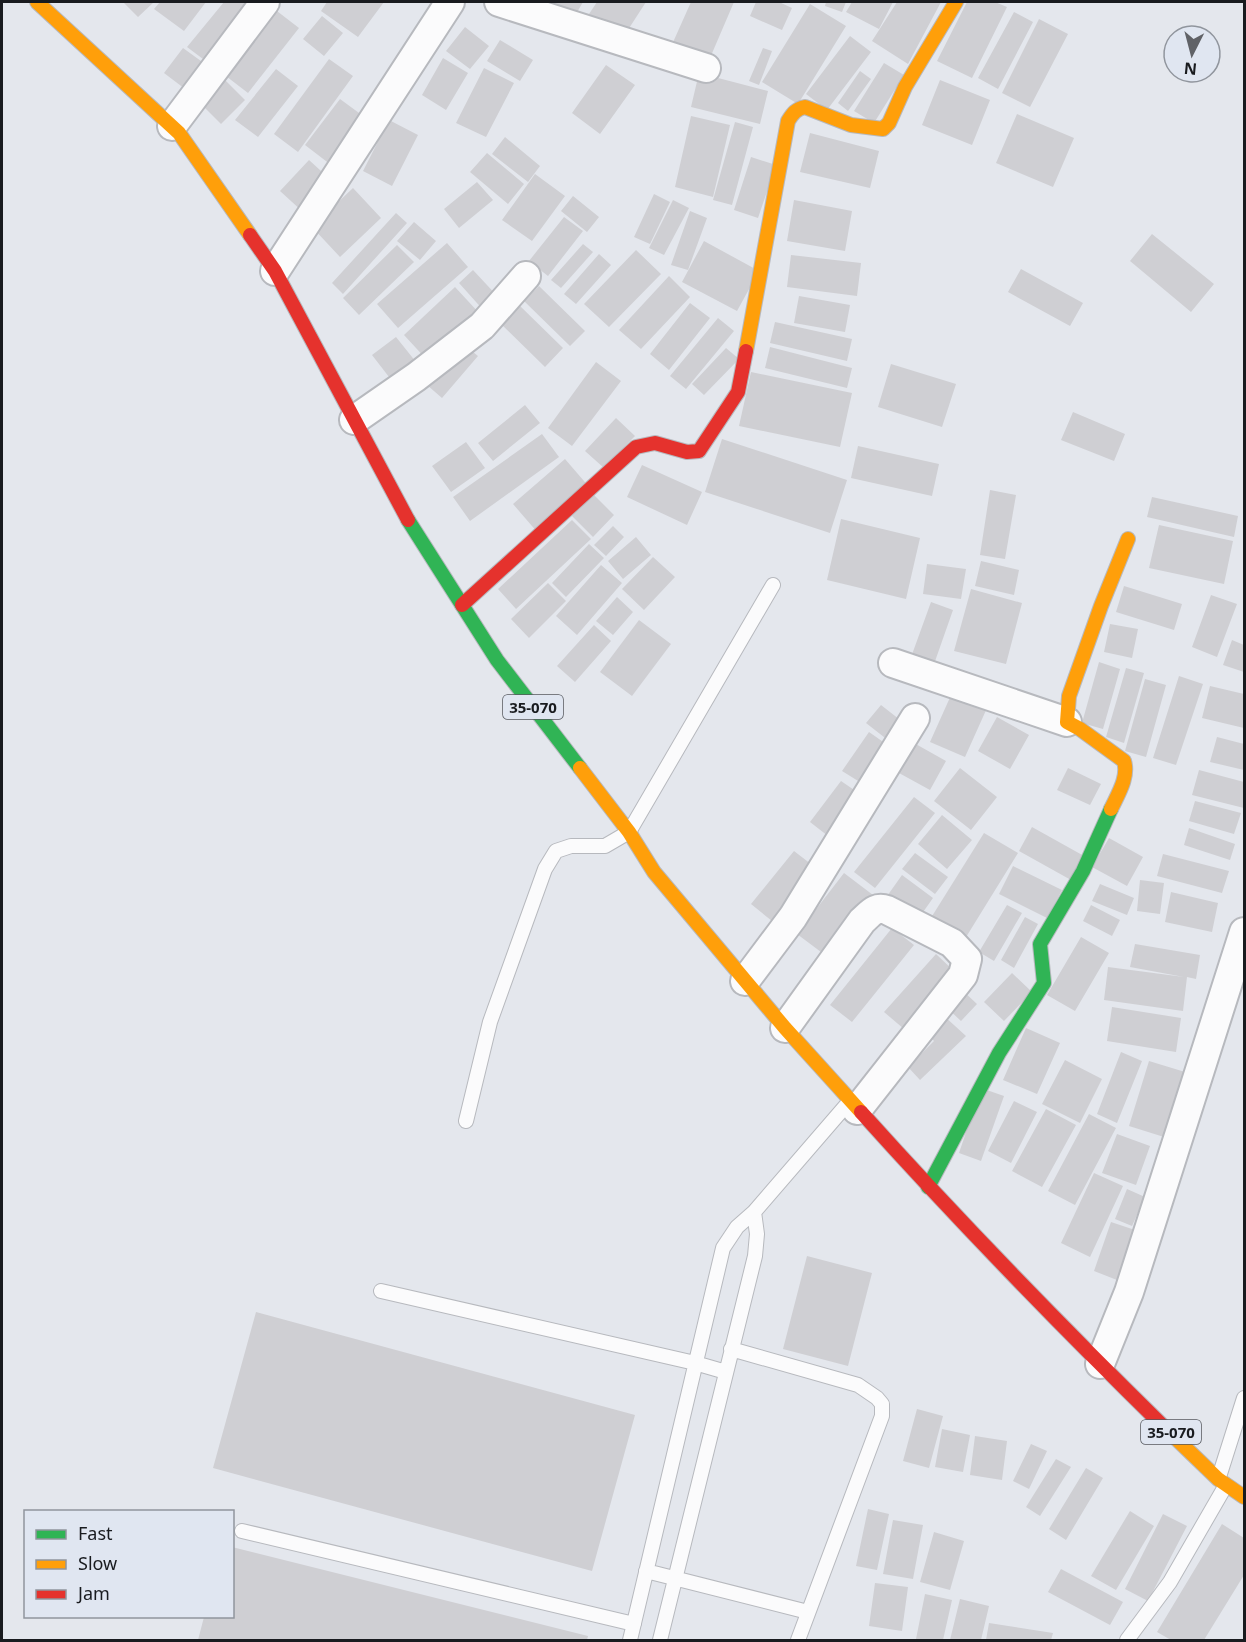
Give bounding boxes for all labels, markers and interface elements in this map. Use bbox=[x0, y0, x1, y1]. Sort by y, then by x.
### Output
north arrow bbox=[1162, 24, 1222, 84]
text: N bbox=[1183, 57, 1198, 81]
road number: 35-070 bbox=[503, 695, 563, 719]
road number: 35-070 bbox=[1141, 1420, 1201, 1444]
legend bbox=[24, 1510, 234, 1618]
text: Fast bbox=[78, 1521, 113, 1545]
text: Slow bbox=[78, 1551, 117, 1575]
text: Jam bbox=[76, 1581, 110, 1605]

